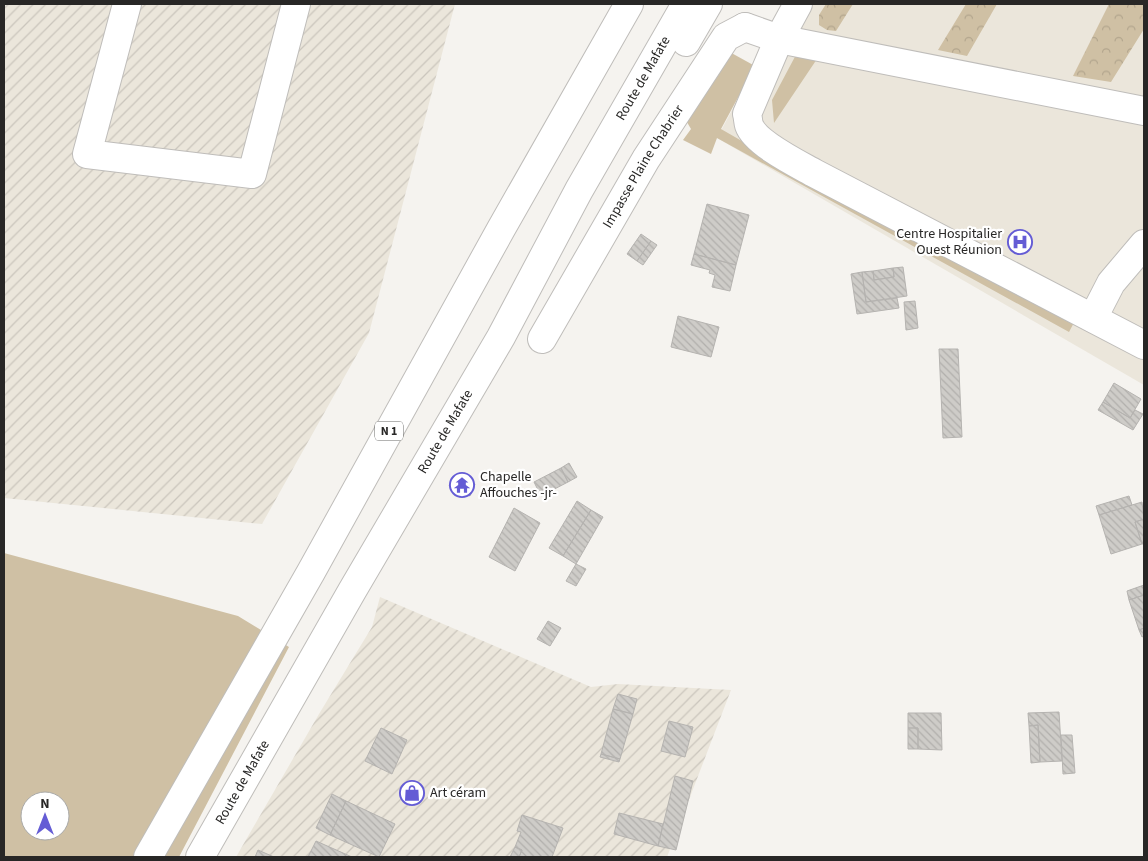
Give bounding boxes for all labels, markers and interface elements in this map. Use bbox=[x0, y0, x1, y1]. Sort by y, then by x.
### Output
street label: Route de Mafate bbox=[611, 32, 675, 124]
street label: Impasse Plaine Chabrier bbox=[598, 101, 689, 232]
place label: Centre Hospitalier Ouest Réunion bbox=[896, 224, 1002, 260]
hospital icon: Centre Hospitalier Ouest Réunion bbox=[1007, 229, 1033, 255]
street label: Route de Mafate bbox=[413, 386, 478, 477]
road number: N 1 bbox=[375, 422, 403, 441]
place label: Chapelle Affouches -jr- bbox=[480, 467, 557, 503]
temple icon: Chapelle Affouches -jr- bbox=[449, 472, 475, 498]
street label: Route de Mafate bbox=[211, 736, 275, 828]
shop icon: Art céram bbox=[399, 780, 425, 806]
place label: Art céram bbox=[430, 783, 486, 803]
north arrow bbox=[20, 791, 70, 841]
text: N bbox=[40, 794, 50, 814]

